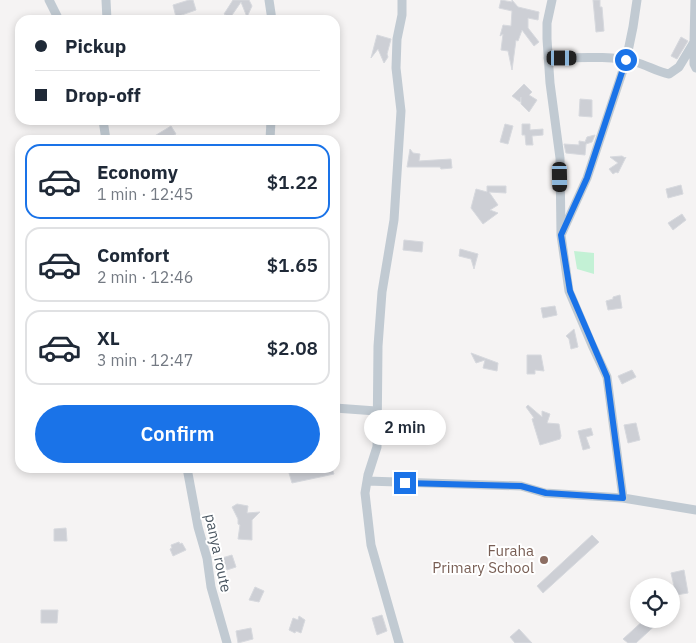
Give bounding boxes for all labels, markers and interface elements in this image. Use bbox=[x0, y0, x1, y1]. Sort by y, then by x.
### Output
text: Pickup bbox=[65, 34, 126, 58]
route start bbox=[615, 49, 637, 71]
car bbox=[547, 51, 577, 66]
text: Drop-off bbox=[65, 83, 141, 107]
icon: car bbox=[37, 159, 82, 204]
text: Economy bbox=[97, 160, 178, 184]
car bbox=[552, 162, 567, 192]
text: $1.22 bbox=[267, 170, 318, 194]
text: 1 min · 12:45 bbox=[97, 184, 193, 204]
icon: car bbox=[37, 242, 82, 287]
text: Comfort bbox=[97, 243, 170, 267]
text: $1.65 bbox=[267, 253, 318, 277]
text: 2 min · 12:46 bbox=[97, 267, 193, 287]
icon: car bbox=[37, 325, 82, 370]
text: XL bbox=[97, 326, 120, 350]
text: $2.08 bbox=[267, 336, 318, 360]
text: 3 min · 12:47 bbox=[97, 350, 193, 370]
button: Confirm bbox=[35, 405, 320, 463]
callout: 2 min bbox=[364, 410, 446, 446]
text: 2 min bbox=[384, 417, 426, 437]
route end bbox=[394, 472, 416, 494]
street label: panya route bbox=[201, 512, 236, 594]
place label: Furaha Primary School bbox=[432, 541, 534, 577]
marker: Furaha Primary School bbox=[538, 554, 550, 566]
map controls bbox=[630, 578, 680, 628]
button: locate bbox=[630, 578, 680, 628]

